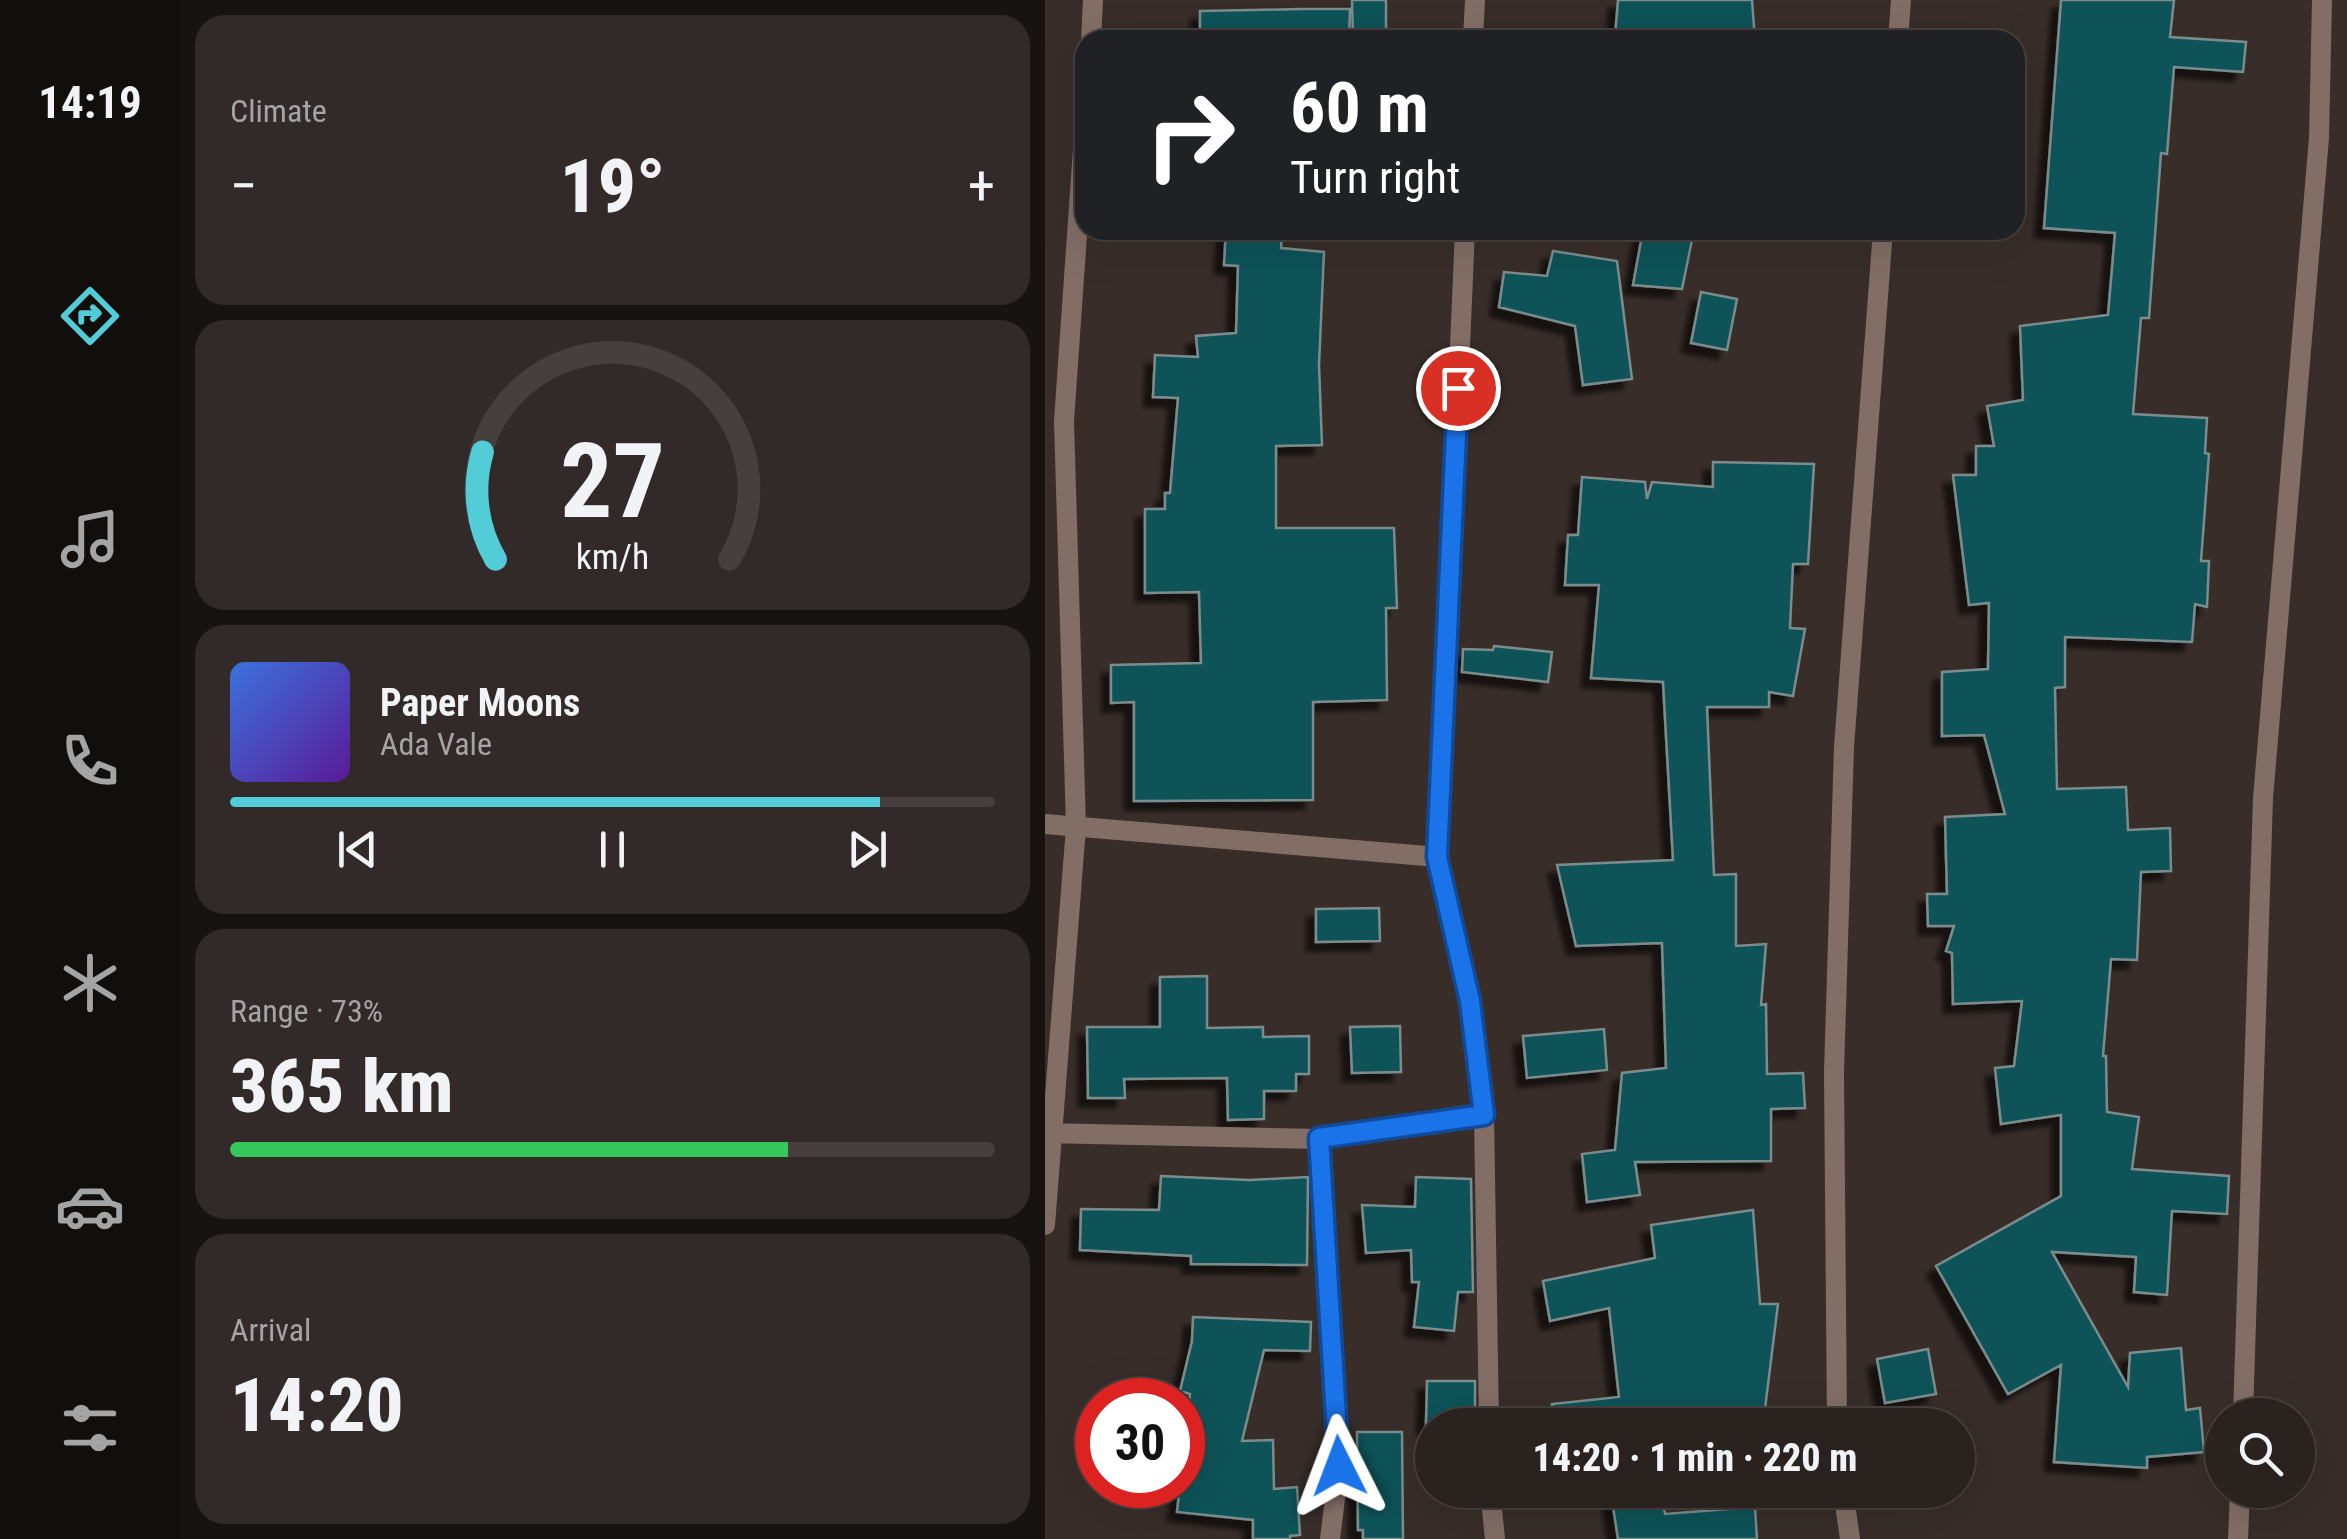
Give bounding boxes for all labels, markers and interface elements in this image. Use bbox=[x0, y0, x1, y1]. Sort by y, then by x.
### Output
text: 60 m bbox=[1290, 67, 1429, 149]
icon: right bbox=[1125, 70, 1255, 200]
text: 14:19 bbox=[38, 76, 142, 129]
text: Climate bbox=[230, 92, 327, 130]
text: 19° bbox=[560, 142, 665, 230]
text: Turn right bbox=[1290, 151, 1460, 204]
text: − bbox=[230, 154, 258, 218]
text: + bbox=[968, 154, 995, 218]
icon: directions bbox=[55, 281, 125, 351]
pin bbox=[1416, 346, 1501, 431]
icon: arrive bbox=[1431, 361, 1486, 416]
text: 27 bbox=[560, 421, 665, 542]
icon: music bbox=[55, 504, 125, 574]
text: km/h bbox=[576, 536, 649, 578]
text: Paper Moons bbox=[380, 681, 580, 725]
text: Ada Vale bbox=[380, 725, 492, 763]
icon: phone bbox=[55, 726, 125, 796]
icon: previous bbox=[330, 822, 385, 877]
icon: pause bbox=[585, 822, 640, 877]
icon: next bbox=[840, 822, 895, 877]
icon: climate bbox=[55, 948, 125, 1018]
text: Range · 73% bbox=[230, 992, 383, 1030]
text: 365 km bbox=[230, 1042, 453, 1130]
icon: car bbox=[55, 1171, 125, 1241]
text: Arrival bbox=[230, 1311, 311, 1349]
text: 14:20 bbox=[230, 1361, 404, 1449]
speed limit sign: 30 bbox=[1075, 1378, 1205, 1508]
icon: filters bbox=[55, 1393, 125, 1463]
map controls bbox=[2205, 1398, 2315, 1508]
button: search bbox=[2205, 1398, 2315, 1508]
position arrow bbox=[1287, 1414, 1391, 1518]
text: 14:20 · 1 min · 220 m bbox=[1533, 1436, 1857, 1480]

